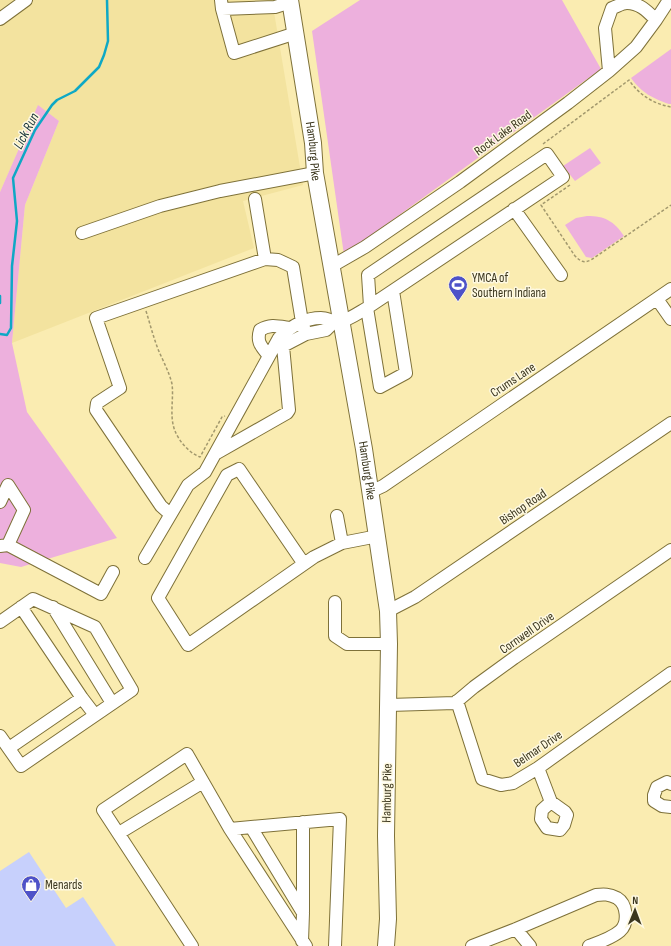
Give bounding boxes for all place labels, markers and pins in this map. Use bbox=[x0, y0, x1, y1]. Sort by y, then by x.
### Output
place label: YMCA of Southern Indiana bbox=[472, 270, 546, 301]
sports icon: YMCA of Southern Indiana bbox=[447, 274, 469, 302]
shop icon: Menards bbox=[20, 874, 42, 902]
place label: Menards bbox=[45, 877, 82, 893]

